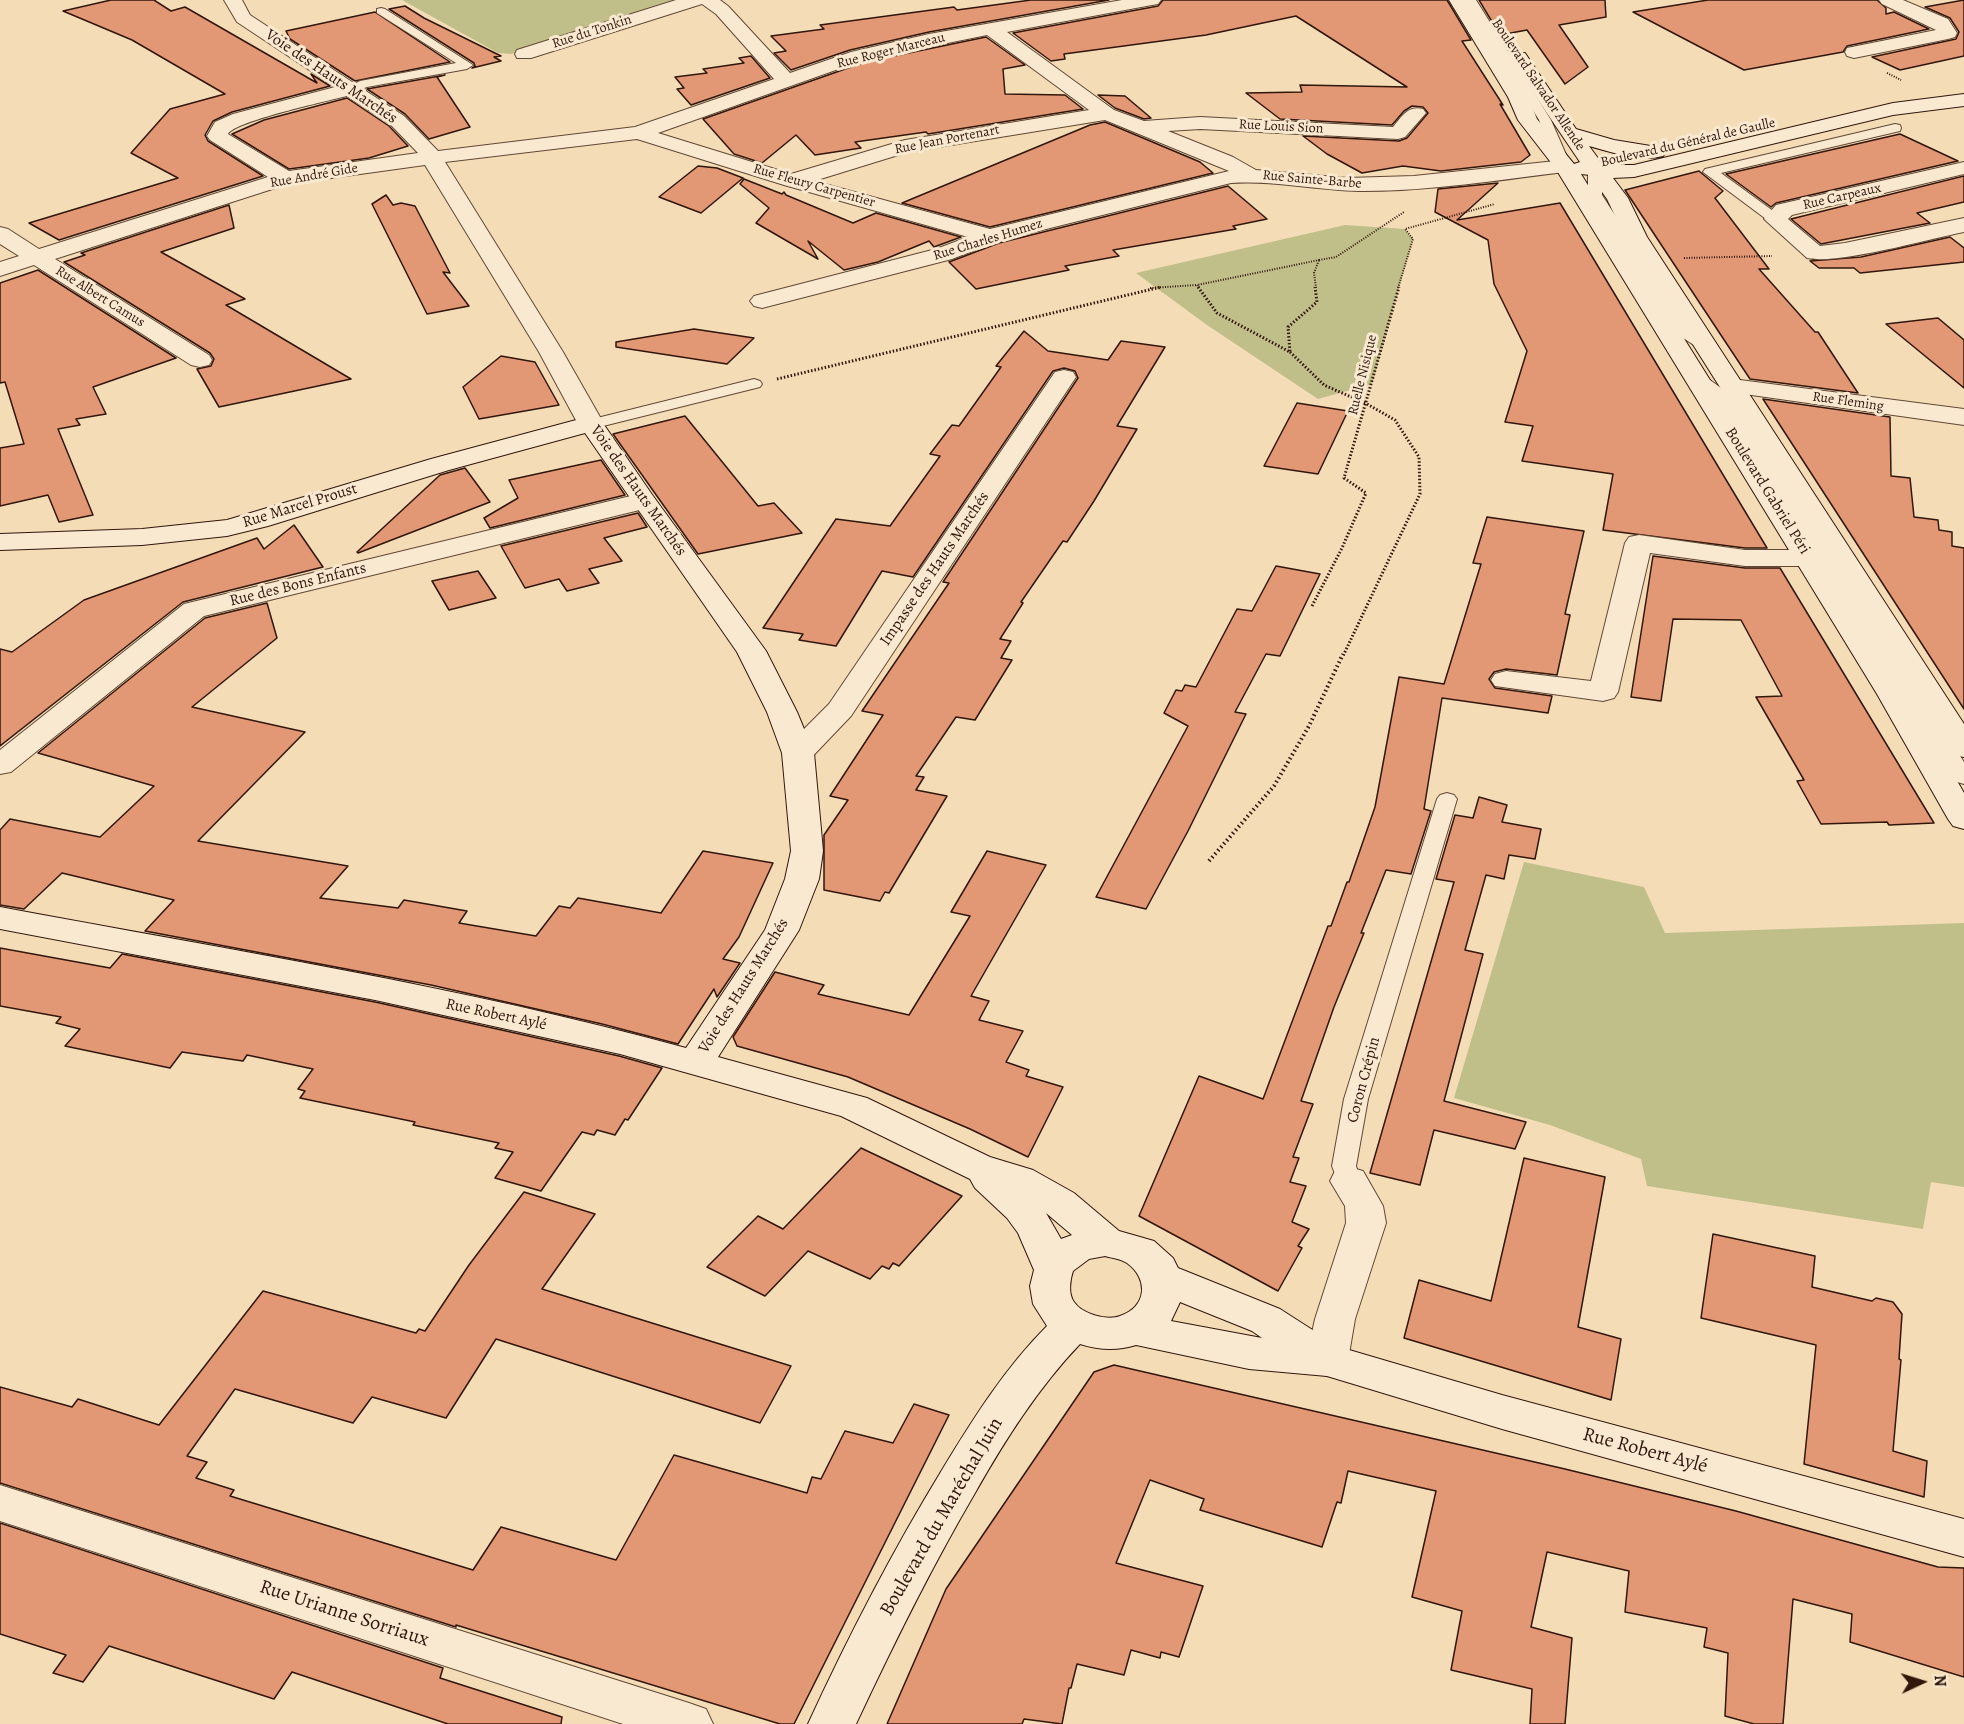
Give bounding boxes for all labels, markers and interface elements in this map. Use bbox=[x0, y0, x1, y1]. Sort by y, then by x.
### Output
street label: Rue du Tonkin bbox=[550, 11, 634, 53]
street label: Boulevard Salvador Allende bbox=[1488, 16, 1588, 154]
street label: Voie des Hauts Marchés bbox=[261, 26, 401, 128]
street label: Rue Roger Marceau bbox=[835, 29, 947, 73]
street label: Boulevard du Général de Gaulle bbox=[1599, 115, 1777, 171]
street label: Rue Louis Sion bbox=[1238, 116, 1324, 138]
street label: Rue Jean Portenart bbox=[893, 122, 1001, 158]
street label: Rue André Gide bbox=[269, 160, 359, 192]
street label: Rue Fleury Carpentier bbox=[751, 161, 877, 211]
street label: Rue Sainte-Barbe bbox=[1262, 167, 1362, 193]
street label: Rue Carpeaux bbox=[1801, 180, 1883, 214]
street label: Rue Charles Humez bbox=[931, 215, 1045, 265]
street label: Rue Albert Camus bbox=[52, 263, 148, 331]
street label: Ruelle Nisique bbox=[1345, 333, 1381, 417]
street label: Rue Fleming bbox=[1811, 389, 1885, 415]
street label: Voie des Hauts Marchés bbox=[586, 422, 690, 560]
street label: Boulevard Gabriel Péri bbox=[1720, 424, 1814, 558]
street label: Rue Marcel Proust bbox=[240, 479, 360, 533]
street label: Impasse des Hauts Marchés bbox=[876, 488, 994, 650]
street label: Rue des Bons Enfants bbox=[228, 559, 368, 611]
street label: Voie des Hauts Marchés bbox=[695, 915, 793, 1057]
street label: Rue Robert Aylé bbox=[444, 995, 548, 1035]
street label: Coron Crépin bbox=[1343, 1035, 1385, 1125]
street label: Boulevard du Maréchal Juin bbox=[875, 1414, 1009, 1620]
street label: Rue Robert Aylé bbox=[1580, 1423, 1710, 1479]
street label: Rue Urianne Sorriaux bbox=[256, 1575, 432, 1653]
north arrow bbox=[1892, 1652, 1952, 1712]
text: N bbox=[1929, 1674, 1951, 1687]

